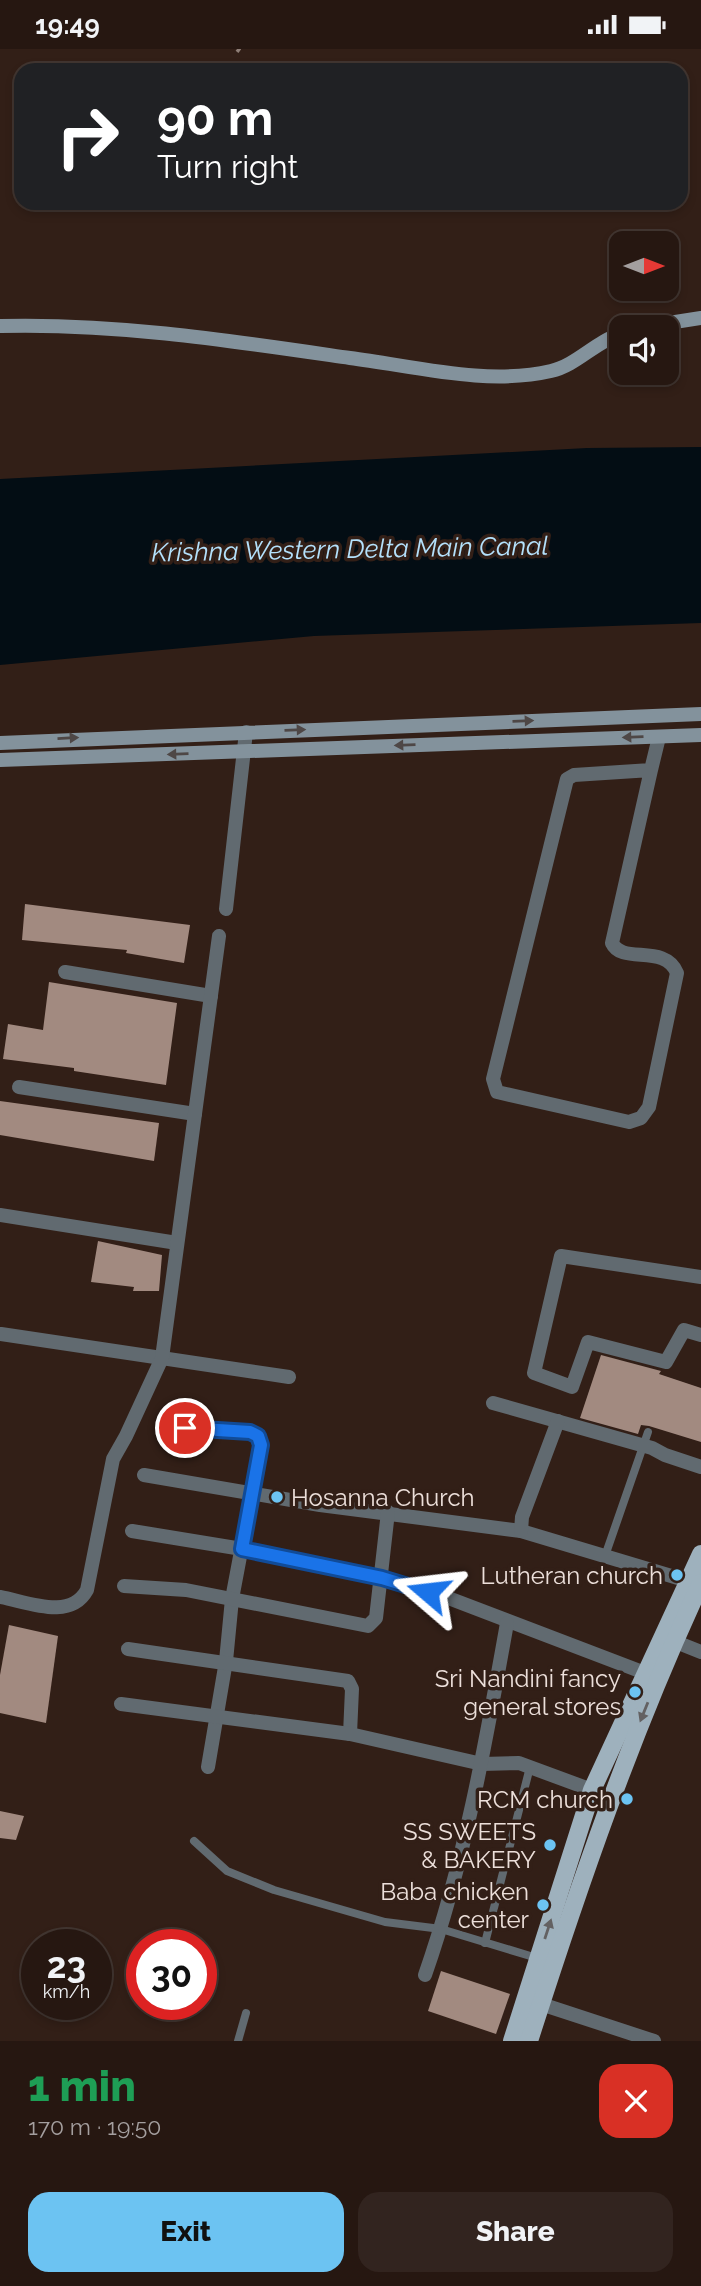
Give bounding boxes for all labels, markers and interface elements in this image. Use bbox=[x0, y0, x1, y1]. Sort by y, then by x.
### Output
text: 19:49 bbox=[35, 10, 100, 40]
text: 90 m bbox=[157, 89, 273, 146]
icon: right bbox=[42, 91, 133, 182]
text: Turn right bbox=[157, 148, 298, 185]
north arrow bbox=[609, 231, 679, 301]
map controls bbox=[609, 231, 679, 385]
button: sound bbox=[609, 315, 679, 385]
water label: Krishna Western Delta Main Canal bbox=[151, 531, 549, 567]
one-way arrow bbox=[512, 715, 534, 726]
one-way arrow bbox=[285, 725, 307, 736]
one-way arrow bbox=[622, 732, 644, 743]
one-way arrow bbox=[57, 733, 79, 744]
one-way arrow bbox=[394, 739, 416, 750]
one-way arrow bbox=[167, 748, 189, 760]
pin bbox=[155, 1398, 215, 1458]
icon: arrive bbox=[166, 1409, 204, 1447]
place label: Hosanna Church bbox=[291, 1483, 475, 1512]
marker: Hosanna Church bbox=[269, 1489, 285, 1505]
position arrow bbox=[391, 1555, 465, 1629]
place label: Lutheran church bbox=[480, 1561, 663, 1590]
marker: Lutheran church bbox=[669, 1567, 685, 1583]
place label: Sri Nandini fancy general stores bbox=[435, 1664, 621, 1721]
marker: Sri Nandini fancy general stores bbox=[627, 1684, 643, 1700]
one-way arrow bbox=[638, 1702, 649, 1723]
place label: RCM church bbox=[477, 1785, 613, 1814]
marker: RCM church bbox=[619, 1791, 635, 1807]
place label: SS SWEETS & BAKERY bbox=[403, 1817, 536, 1874]
marker: SS SWEETS & BAKERY bbox=[542, 1837, 558, 1853]
place label: Baba chicken center bbox=[380, 1877, 530, 1934]
marker: Baba chicken center bbox=[535, 1897, 551, 1913]
one-way arrow bbox=[543, 1919, 553, 1940]
speed limit sign: 30 bbox=[126, 1929, 217, 2020]
text: 23 bbox=[47, 1945, 86, 1986]
text: km/h bbox=[43, 1981, 90, 2002]
text: 1 min bbox=[28, 2062, 136, 2111]
button: close bbox=[599, 2064, 673, 2138]
text: 170 m · 19:50 bbox=[28, 2113, 161, 2140]
button: Exit bbox=[28, 2192, 344, 2272]
button: Share bbox=[358, 2192, 673, 2272]

